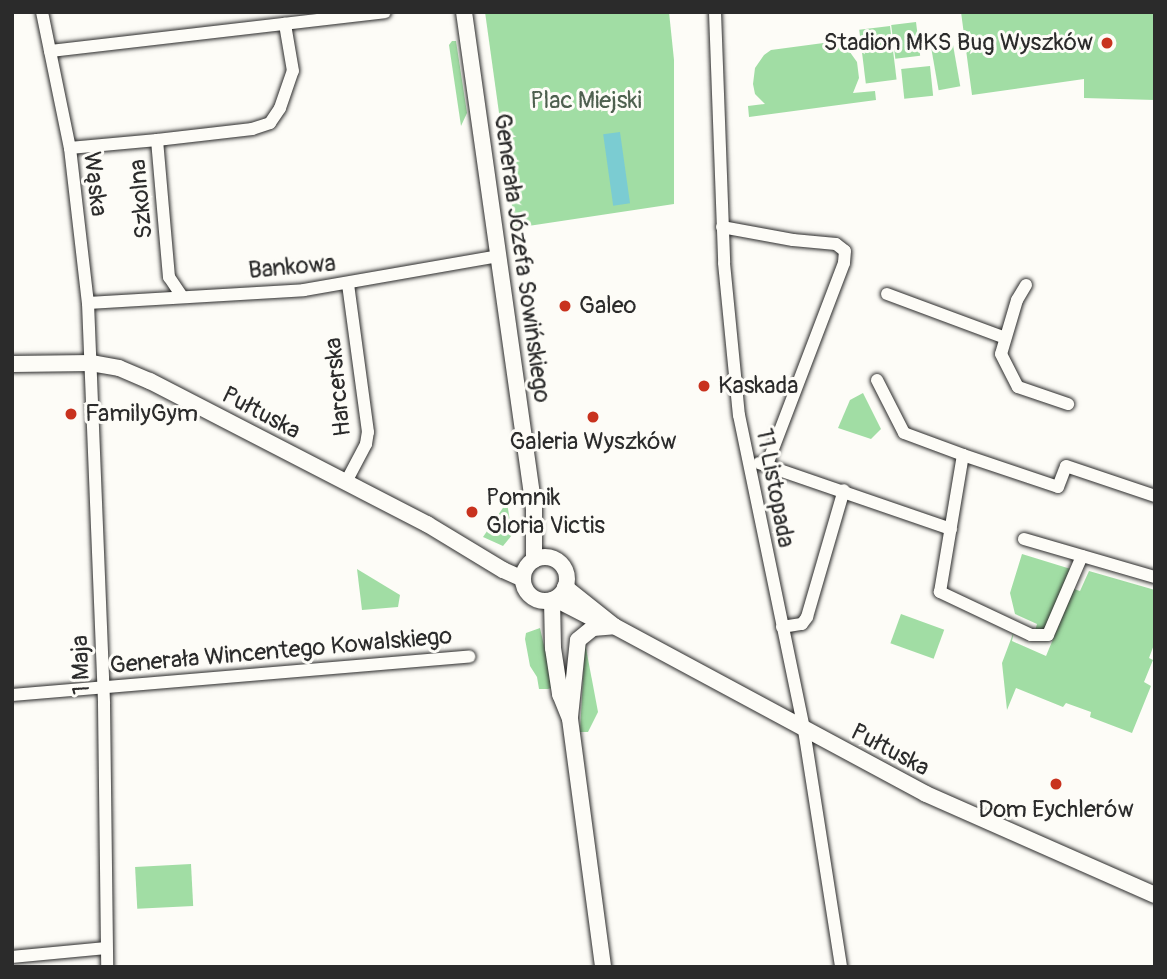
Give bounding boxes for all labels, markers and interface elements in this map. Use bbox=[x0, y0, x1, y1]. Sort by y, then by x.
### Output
place label: Stadion MKS Bug Wyszków bbox=[824, 29, 1093, 57]
marker: Stadion MKS Bug Wyszków bbox=[1099, 35, 1115, 51]
park label: Plac Miejski bbox=[530, 87, 642, 115]
street label: Generała Józefa Sowińskiego bbox=[487, 112, 557, 404]
street label: Wąska bbox=[77, 150, 113, 218]
street label: Szkolna bbox=[123, 158, 159, 240]
street label: Bankowa bbox=[247, 249, 337, 285]
place label: Galeo bbox=[579, 292, 637, 320]
marker: Galeo bbox=[557, 298, 573, 314]
street label: Harcerska bbox=[318, 336, 358, 438]
place label: Kaskada bbox=[718, 372, 798, 400]
marker: Kaskada bbox=[696, 378, 712, 394]
street label: Pułtuska bbox=[217, 380, 305, 446]
place label: FamilyGym bbox=[85, 400, 198, 428]
marker: FamilyGym bbox=[63, 406, 79, 422]
marker: Galeria Wyszków bbox=[585, 409, 601, 425]
street label: 11 Listopada bbox=[749, 426, 801, 550]
place label: Galeria Wyszków bbox=[509, 428, 677, 456]
place label: Pomnik Gloria Victis bbox=[486, 484, 605, 540]
marker: Pomnik Gloria Victis bbox=[464, 504, 480, 520]
street label: Generała Wincentego Kowalskiego bbox=[109, 622, 453, 680]
street label: 1 Maja bbox=[66, 635, 96, 695]
street label: Pułtuska bbox=[846, 717, 934, 783]
marker: Dom Eychlerów bbox=[1048, 776, 1064, 792]
place label: Dom Eychlerów bbox=[978, 796, 1134, 824]

